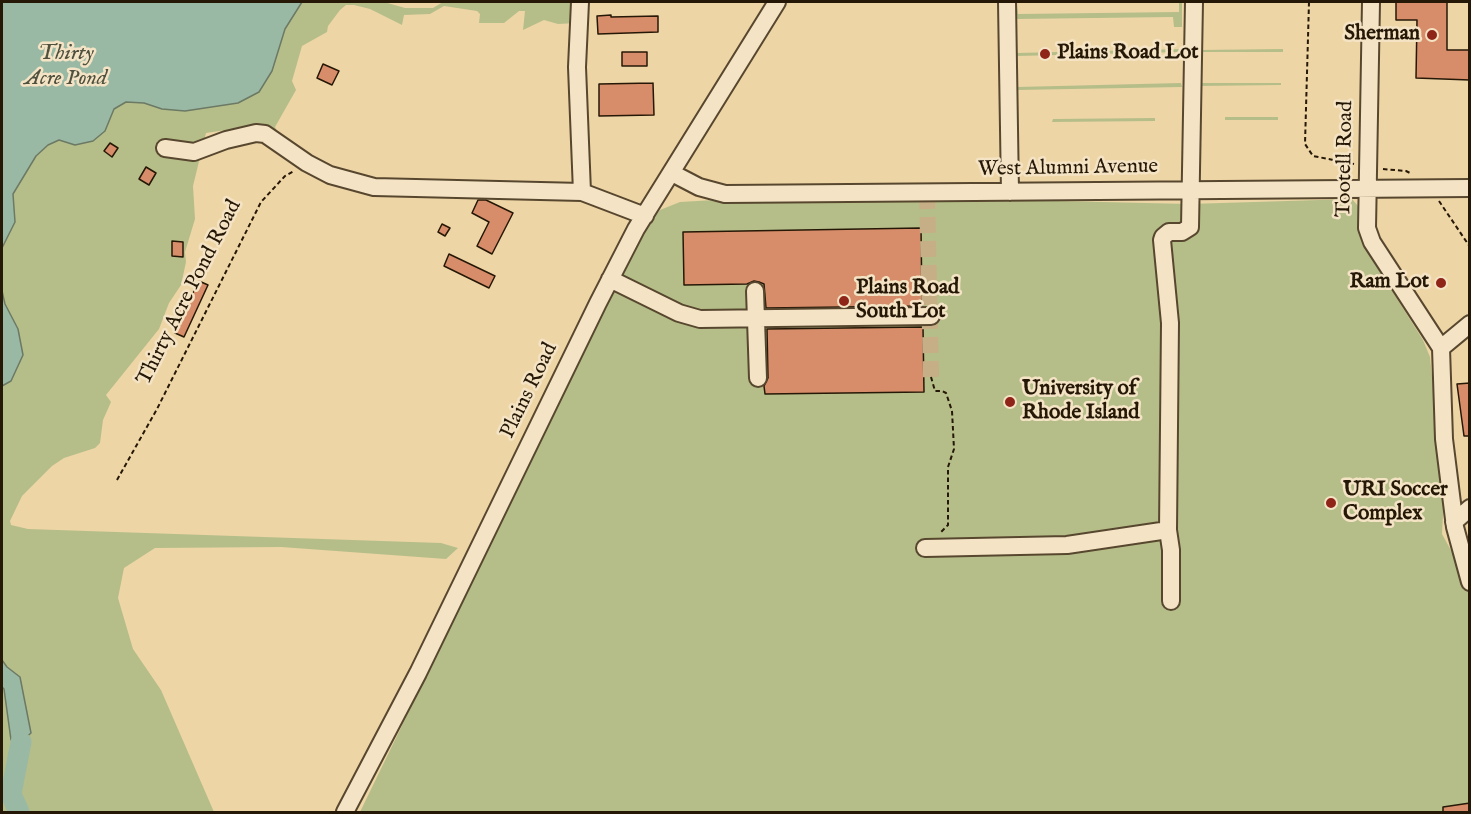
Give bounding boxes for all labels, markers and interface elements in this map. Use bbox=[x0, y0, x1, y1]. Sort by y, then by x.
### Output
place label: Sherman bbox=[1344, 22, 1420, 48]
marker: Sherman bbox=[1425, 28, 1439, 42]
water label: Thirty Acre Pond bbox=[25, 41, 107, 92]
place label: Plains Road Lot bbox=[1057, 41, 1198, 67]
marker: Plains Road Lot bbox=[1038, 47, 1052, 61]
street label: Tootell Road bbox=[1332, 101, 1360, 217]
street label: West Alumni Avenue bbox=[978, 155, 1158, 183]
street label: Thirty Acre Pond Road bbox=[132, 196, 248, 390]
place label: Ram Lot bbox=[1350, 270, 1429, 296]
place label: Plains Road South Lot bbox=[856, 276, 959, 326]
marker: Ram Lot bbox=[1434, 276, 1448, 290]
marker: Plains Road South Lot bbox=[837, 294, 851, 308]
street label: Plains Road bbox=[496, 339, 564, 443]
place label: University of Rhode Island bbox=[1022, 377, 1139, 427]
marker: University of Rhode Island bbox=[1003, 395, 1017, 409]
place label: URI Soccer Complex bbox=[1343, 478, 1448, 528]
marker: URI Soccer Complex bbox=[1324, 496, 1338, 510]

